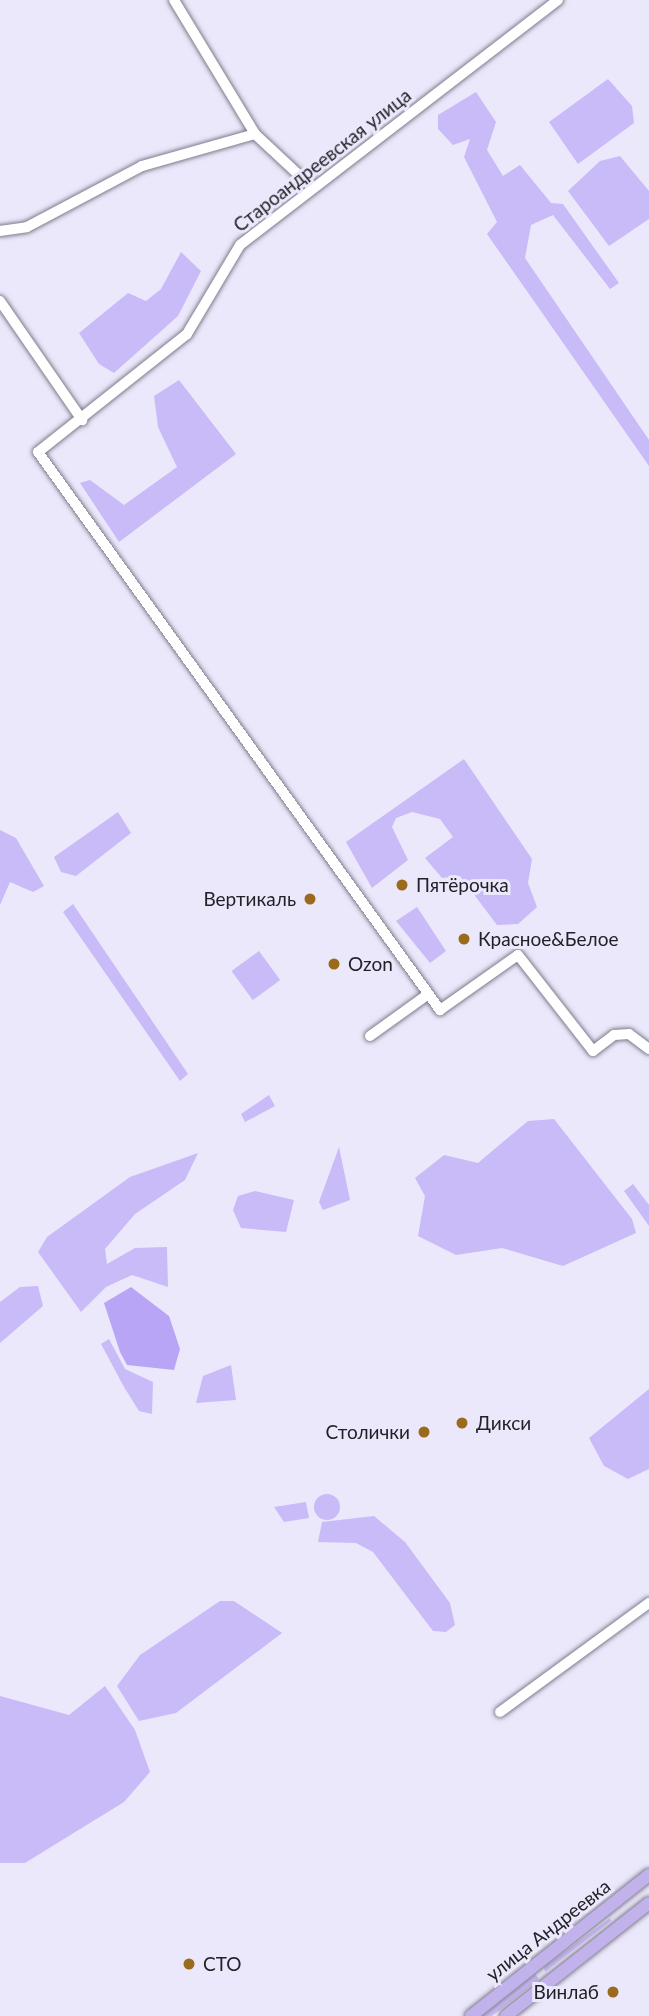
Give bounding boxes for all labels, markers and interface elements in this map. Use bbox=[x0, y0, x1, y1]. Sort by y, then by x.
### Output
street label: Староандреевская улица bbox=[229, 84, 415, 236]
place label: Пятёрочка bbox=[416, 874, 509, 896]
marker: Пятёрочка bbox=[394, 877, 410, 893]
place label: Вертикаль bbox=[203, 888, 296, 910]
marker: Вертикаль bbox=[302, 891, 318, 907]
place label: Красное&Белое bbox=[478, 928, 618, 950]
marker: Красное&Белое bbox=[456, 931, 472, 947]
place label: Ozon bbox=[348, 953, 393, 975]
marker: Ozon bbox=[326, 956, 342, 972]
place label: Дикси bbox=[476, 1412, 531, 1434]
marker: Дикси bbox=[454, 1415, 470, 1431]
place label: Столички bbox=[325, 1421, 410, 1443]
marker: Столички bbox=[416, 1424, 432, 1440]
street label: улица Андреевка bbox=[481, 1874, 615, 1986]
place label: СТО bbox=[203, 1953, 242, 1975]
marker: СТО bbox=[181, 1956, 197, 1972]
place label: Винлаб bbox=[534, 1981, 599, 2003]
marker: Винлаб bbox=[605, 1984, 621, 2000]

